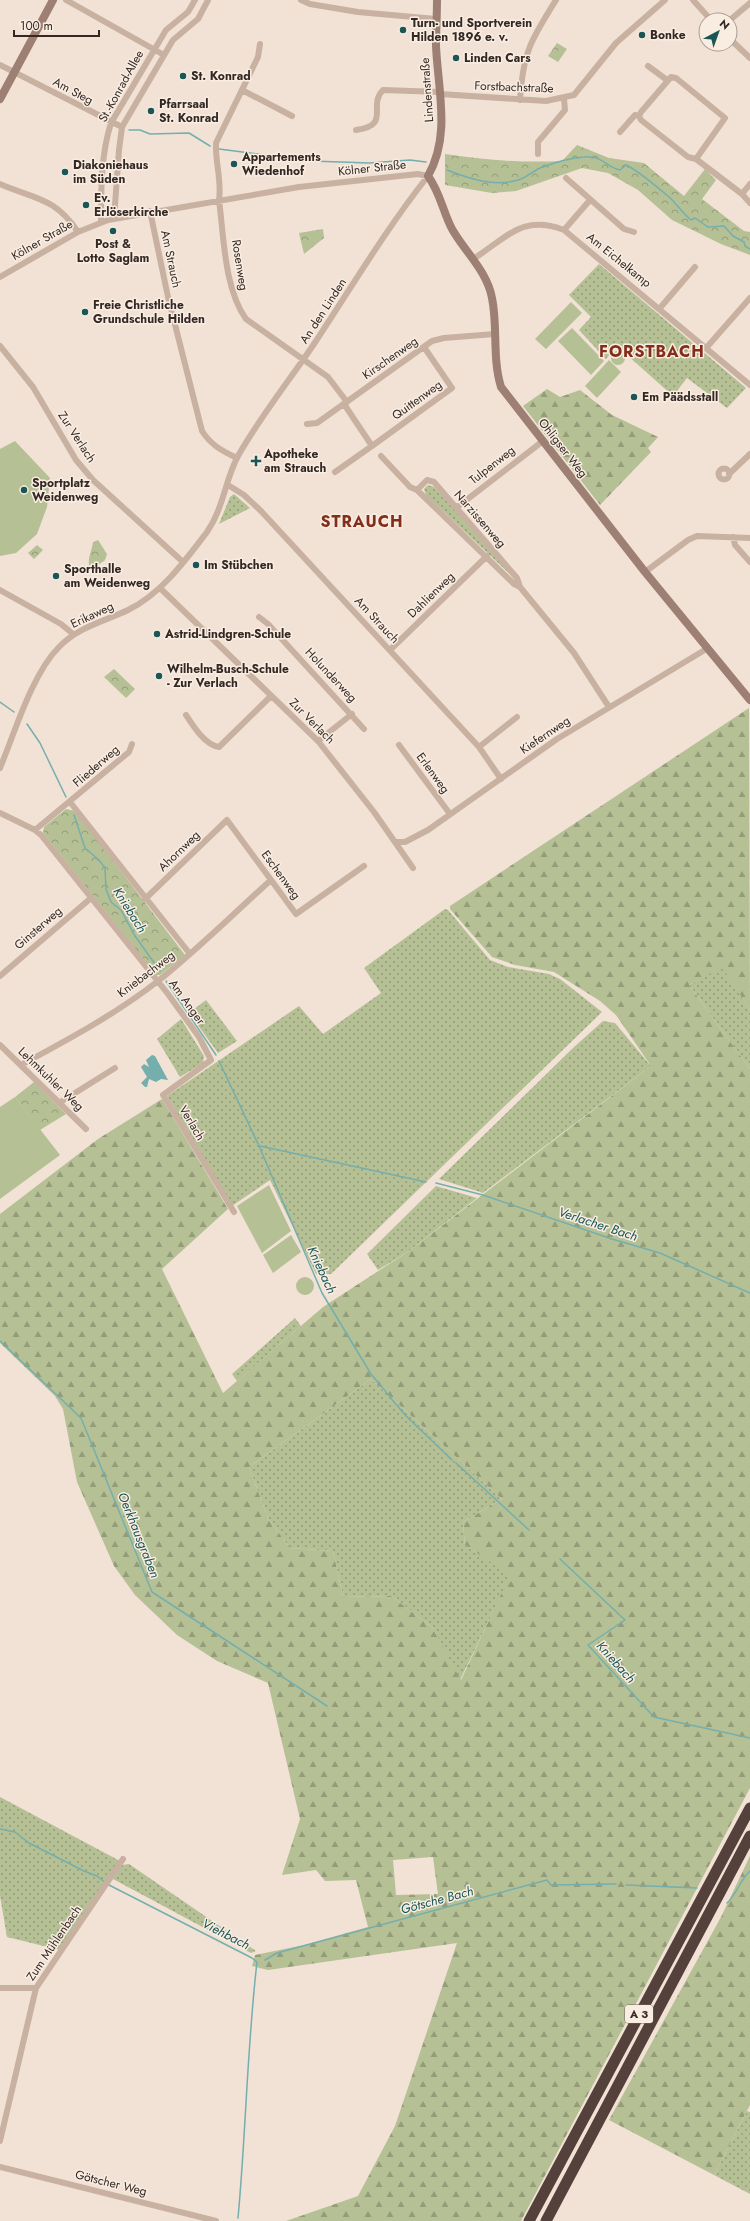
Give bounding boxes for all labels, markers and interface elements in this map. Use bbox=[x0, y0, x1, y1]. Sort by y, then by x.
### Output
scale bar bbox=[14, 12, 99, 38]
north arrow bbox=[698, 12, 738, 52]
place label: Turn- und Sportverein Hilden 1896 e. v. bbox=[411, 14, 532, 46]
text: N bbox=[716, 16, 733, 33]
text: 100 m bbox=[20, 17, 53, 35]
marker: Turn- und Sportverein Hilden 1896 e. v. bbox=[398, 25, 408, 35]
place label: Bonke bbox=[650, 26, 686, 44]
marker: Bonke bbox=[637, 30, 647, 40]
street label: St.-Konrad-Allee bbox=[94, 47, 148, 125]
place label: Linden Cars bbox=[464, 49, 531, 67]
marker: Linden Cars bbox=[451, 53, 461, 63]
street label: Lindenstraße bbox=[416, 57, 438, 123]
place label: St. Konrad bbox=[191, 67, 251, 85]
marker: St. Konrad bbox=[178, 71, 188, 81]
street label: Am Steg bbox=[50, 73, 96, 109]
street label: Forstbachstraße bbox=[474, 77, 554, 97]
place label: Pfarrsaal St. Konrad bbox=[159, 95, 219, 127]
marker: Pfarrsaal St. Konrad bbox=[146, 106, 156, 116]
place label: Appartements Wiedenhof bbox=[241, 148, 321, 180]
street label: Kölner Straße bbox=[337, 155, 407, 181]
place label: Diakoniehaus im Süden bbox=[73, 156, 149, 188]
marker: Appartements Wiedenhof bbox=[229, 159, 239, 169]
marker: Diakoniehaus im Süden bbox=[60, 167, 70, 177]
place label: Ev. Erlöserkirche bbox=[94, 189, 169, 221]
marker: Ev. Erlöserkirche bbox=[81, 200, 91, 210]
street label: Kölner Straße bbox=[8, 215, 76, 265]
marker: Post & Lotto Saglam bbox=[108, 226, 118, 236]
street label: Am Strauch bbox=[156, 228, 186, 290]
street label: Am Eichelkamp bbox=[583, 228, 655, 292]
place label: Post & Lotto Saglam bbox=[77, 235, 149, 267]
street label: Rosenweg bbox=[227, 238, 253, 292]
street label: An den Linden bbox=[295, 275, 351, 347]
place label: Freie Christliche Grundschule Hilden bbox=[93, 296, 205, 328]
marker: Freie Christliche Grundschule Hilden bbox=[80, 307, 90, 317]
street label: Kirschenweg bbox=[358, 332, 422, 384]
district label: FORSTBACH bbox=[599, 340, 705, 363]
street label: Quittenweg bbox=[388, 376, 446, 424]
place label: Em Päädsstall bbox=[642, 388, 718, 406]
marker: Em Päädsstall bbox=[629, 392, 639, 402]
street label: Zur Verlach bbox=[54, 408, 100, 466]
street label: Ohligser Weg bbox=[534, 414, 592, 482]
street label: Tulpenweg bbox=[465, 441, 519, 489]
place label: Apotheke am Strauch bbox=[263, 445, 326, 477]
marker: Apotheke am Strauch bbox=[251, 456, 261, 466]
place label: Sportplatz Weidenweg bbox=[32, 474, 98, 506]
marker: Sportplatz Weidenweg bbox=[19, 485, 29, 495]
street label: Narzissenweg bbox=[450, 486, 510, 552]
district label: STRAUCH bbox=[320, 510, 404, 533]
place label: Im Stübchen bbox=[204, 556, 274, 574]
place label: Sporthalle am Weidenweg bbox=[64, 560, 150, 592]
marker: Im Stübchen bbox=[191, 560, 201, 570]
street label: Dahlienweg bbox=[403, 568, 459, 622]
marker: Sporthalle am Weidenweg bbox=[51, 571, 61, 581]
street label: Am Strauch bbox=[350, 592, 404, 648]
street label: Erikaweg bbox=[67, 597, 117, 633]
place label: Astrid-Lindgren-Schule bbox=[164, 625, 291, 643]
marker: Astrid-Lindgren-Schule bbox=[152, 629, 162, 639]
street label: Holunderweg bbox=[301, 644, 361, 706]
place label: Wilhelm-Busch-Schule - Zur Verlach bbox=[167, 660, 289, 692]
marker: Wilhelm-Busch-Schule - Zur Verlach bbox=[154, 671, 164, 681]
street label: Zur Verlach bbox=[285, 694, 339, 748]
street label: Kiefernweg bbox=[516, 712, 574, 758]
street label: Fliederweg bbox=[69, 741, 123, 791]
street label: Erlenweg bbox=[412, 749, 454, 797]
street label: Ahornweg bbox=[154, 826, 204, 876]
street label: Eschenweg bbox=[257, 847, 305, 903]
water label: Kniebach bbox=[109, 884, 152, 937]
street label: Ginsterweg bbox=[10, 902, 66, 954]
street label: Kniebachweg bbox=[113, 946, 179, 1002]
street label: Am Anger bbox=[164, 976, 210, 1029]
street label: Lehmkuhler Weg bbox=[14, 1043, 88, 1115]
street label: Verlach bbox=[175, 1102, 209, 1144]
water label: Verlacher Bach bbox=[556, 1202, 641, 1246]
water label: Kniebach bbox=[303, 1243, 341, 1297]
water label: Oerkhausgraben bbox=[113, 1489, 165, 1581]
water label: Kniebach bbox=[592, 1637, 640, 1687]
water label: Götsche Bach bbox=[398, 1881, 476, 1919]
street label: Zum Mühlenbach bbox=[22, 1902, 86, 1984]
water label: Viehbach bbox=[199, 1914, 254, 1954]
road number: A 3 bbox=[625, 2005, 653, 2023]
street label: Götscher Weg bbox=[73, 2165, 149, 2201]

